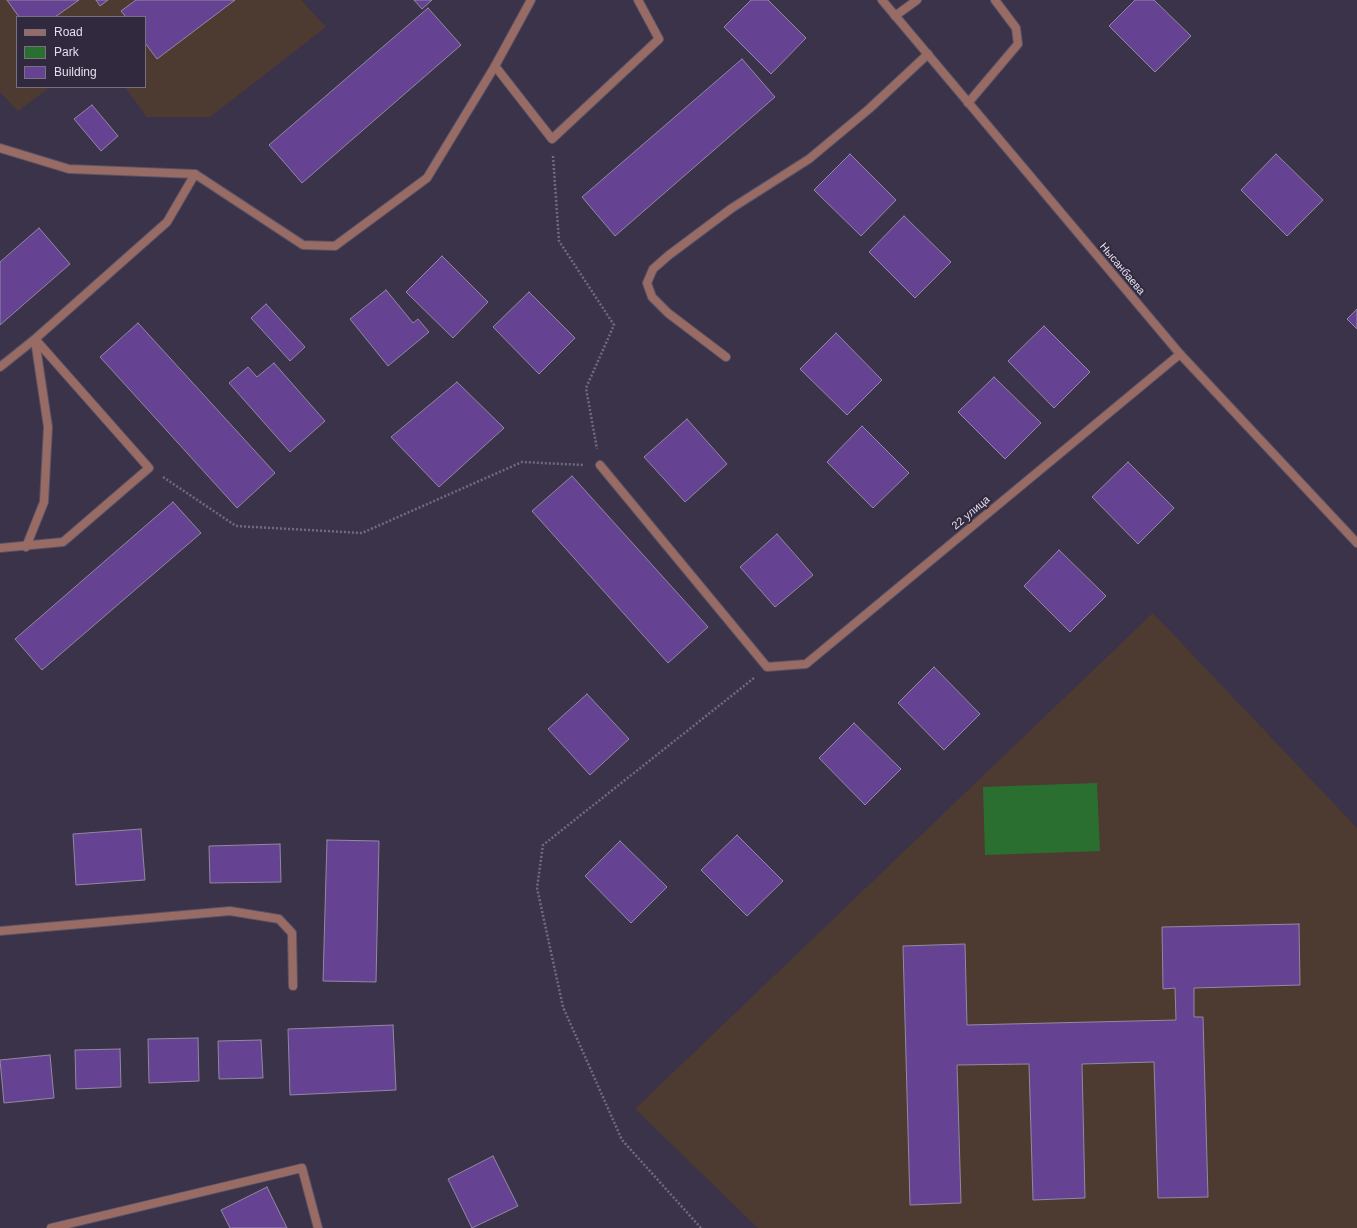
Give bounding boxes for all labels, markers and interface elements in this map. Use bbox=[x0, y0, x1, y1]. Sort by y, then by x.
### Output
legend bbox=[16, 16, 146, 88]
text: Road bbox=[54, 25, 83, 39]
text: Park bbox=[54, 45, 79, 59]
text: Building bbox=[54, 65, 97, 79]
street label: Нысанбаева bbox=[1096, 240, 1148, 298]
street label: 22 улица bbox=[949, 493, 993, 533]

